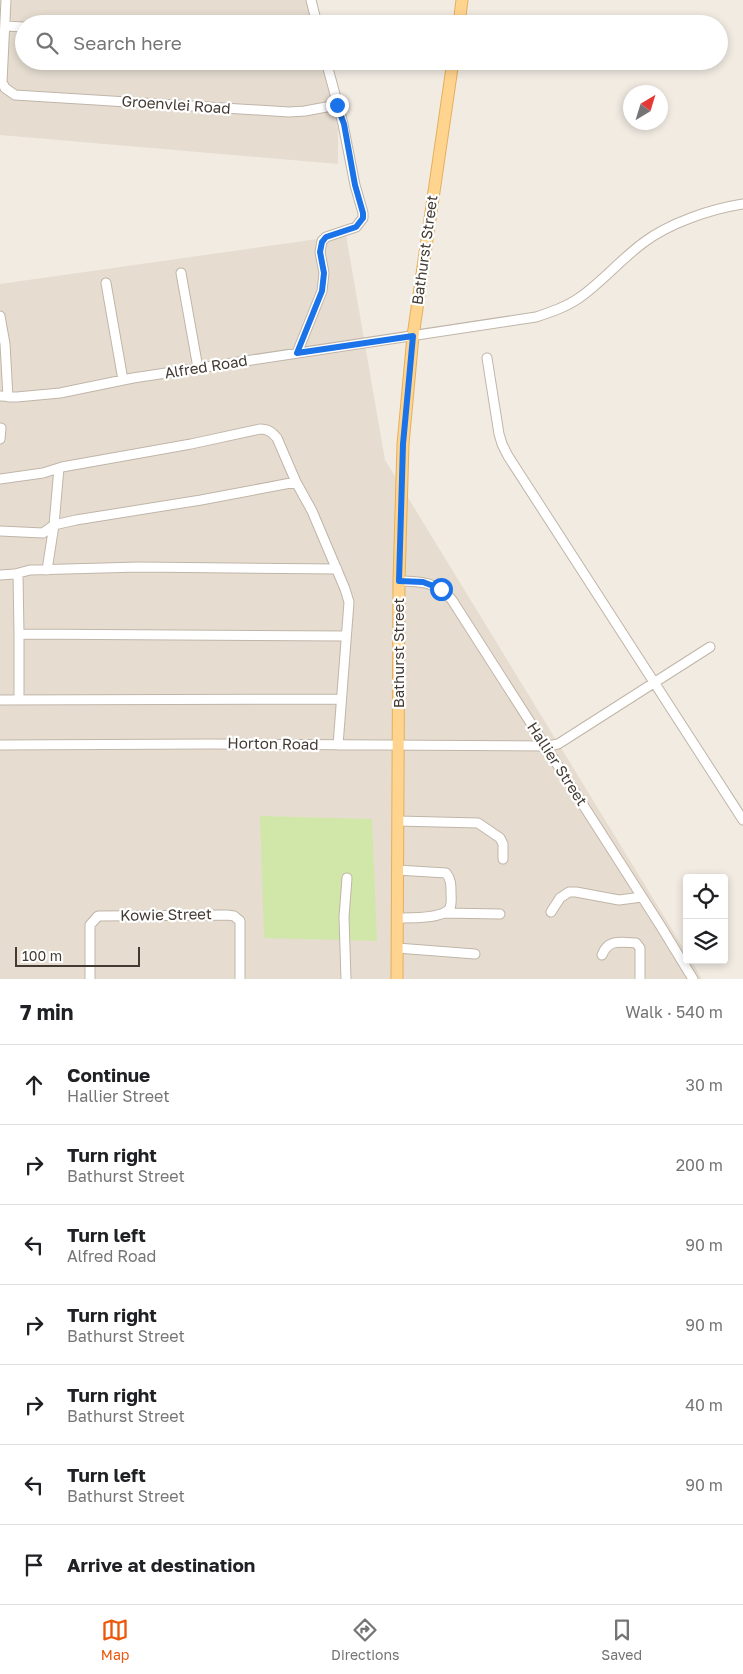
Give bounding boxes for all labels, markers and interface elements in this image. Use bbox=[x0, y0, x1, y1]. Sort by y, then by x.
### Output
search box bbox=[15, 15, 728, 70]
icon: search bbox=[33, 29, 61, 57]
text: Search here bbox=[73, 31, 182, 54]
north arrow bbox=[623, 85, 668, 130]
street label: Groenvlei Road bbox=[121, 91, 231, 117]
route end bbox=[326, 94, 349, 117]
street label: Bathurst Street bbox=[407, 194, 441, 306]
street label: Alfred Road bbox=[163, 351, 249, 381]
route start bbox=[430, 578, 453, 601]
street label: Bathurst Street bbox=[389, 598, 407, 708]
street label: Hallier Street bbox=[524, 718, 592, 809]
street label: Horton Road bbox=[227, 733, 319, 753]
map controls bbox=[683, 874, 728, 964]
button: locate bbox=[683, 874, 728, 919]
street label: Kowie Street bbox=[120, 904, 212, 924]
button: layers bbox=[683, 919, 728, 964]
scale bar bbox=[15, 944, 140, 967]
text: 100 m bbox=[22, 947, 62, 964]
text: 7 min bbox=[20, 999, 74, 1025]
text: Walk · 540 m bbox=[625, 1002, 723, 1022]
text: Continue bbox=[67, 1063, 150, 1086]
icon: ahead bbox=[20, 1071, 48, 1099]
text: 30 m bbox=[686, 1075, 723, 1095]
text: Hallier Street bbox=[67, 1086, 170, 1106]
text: Turn right bbox=[67, 1143, 157, 1166]
icon: right bbox=[20, 1151, 48, 1179]
text: 200 m bbox=[676, 1155, 723, 1175]
text: Bathurst Street bbox=[67, 1166, 185, 1186]
text: Turn left bbox=[67, 1223, 146, 1246]
icon: left bbox=[20, 1231, 48, 1259]
text: 90 m bbox=[685, 1235, 723, 1255]
text: Alfred Road bbox=[67, 1246, 156, 1266]
text: Turn right bbox=[67, 1303, 157, 1326]
icon: right bbox=[20, 1311, 48, 1339]
text: 90 m bbox=[685, 1315, 723, 1335]
text: Bathurst Street bbox=[67, 1326, 185, 1346]
text: Turn right bbox=[67, 1383, 157, 1406]
icon: right bbox=[20, 1391, 48, 1419]
text: 40 m bbox=[685, 1395, 723, 1415]
text: Bathurst Street bbox=[67, 1406, 185, 1426]
text: Turn left bbox=[67, 1463, 146, 1486]
icon: left bbox=[20, 1471, 48, 1499]
text: 90 m bbox=[685, 1475, 723, 1495]
text: Bathurst Street bbox=[67, 1486, 185, 1506]
icon: arrive bbox=[20, 1551, 48, 1579]
text: Arrive at destination bbox=[67, 1553, 255, 1576]
tab: Map bbox=[101, 1616, 129, 1663]
tab: Directions bbox=[331, 1616, 400, 1663]
tab: Saved bbox=[601, 1616, 642, 1663]

